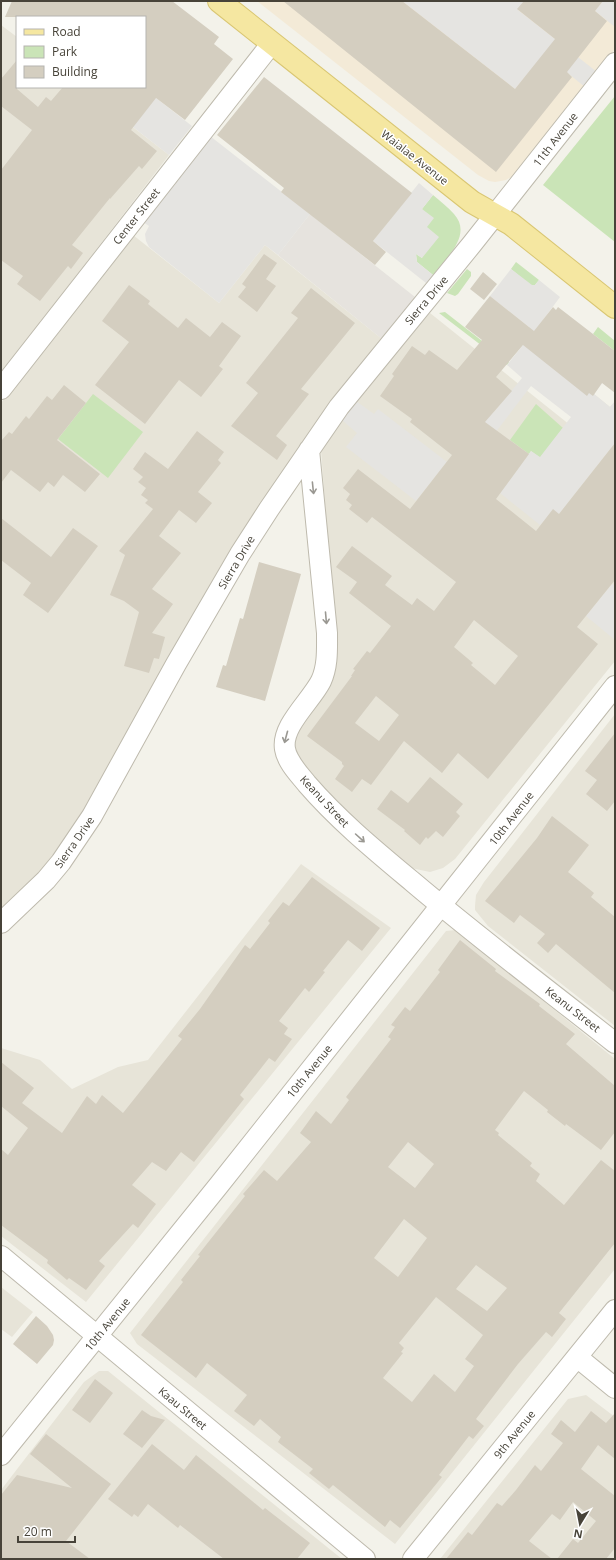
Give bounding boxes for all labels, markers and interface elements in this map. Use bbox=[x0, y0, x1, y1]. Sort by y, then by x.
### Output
legend bbox=[16, 16, 146, 88]
text: Road bbox=[52, 23, 81, 40]
text: Park bbox=[52, 43, 78, 60]
text: Building bbox=[52, 63, 98, 80]
street label: 11th Avenue bbox=[529, 109, 581, 169]
street label: Waialae Avenue bbox=[378, 126, 452, 188]
street label: Center Street bbox=[109, 185, 163, 247]
street label: Sierra Drive bbox=[401, 272, 451, 328]
one-way arrow bbox=[309, 482, 317, 495]
street label: Sierra Drive bbox=[214, 532, 258, 592]
one-way arrow bbox=[322, 611, 329, 624]
one-way arrow bbox=[282, 730, 289, 743]
street label: Keanu Street bbox=[297, 772, 353, 830]
street label: 10th Avenue bbox=[485, 788, 537, 848]
street label: Sierra Drive bbox=[51, 813, 97, 871]
one-way arrow bbox=[355, 833, 365, 842]
street label: Keanu Street bbox=[542, 983, 604, 1035]
street label: 10th Avenue bbox=[283, 1041, 335, 1101]
street label: 10th Avenue bbox=[81, 1294, 133, 1354]
street label: Kaau Street bbox=[155, 1383, 211, 1433]
street label: 9th Avenue bbox=[490, 1407, 538, 1461]
north arrow bbox=[560, 1504, 600, 1544]
scale bar bbox=[18, 1518, 75, 1544]
text: 20 m bbox=[24, 1523, 52, 1540]
text: N bbox=[572, 1526, 584, 1543]

